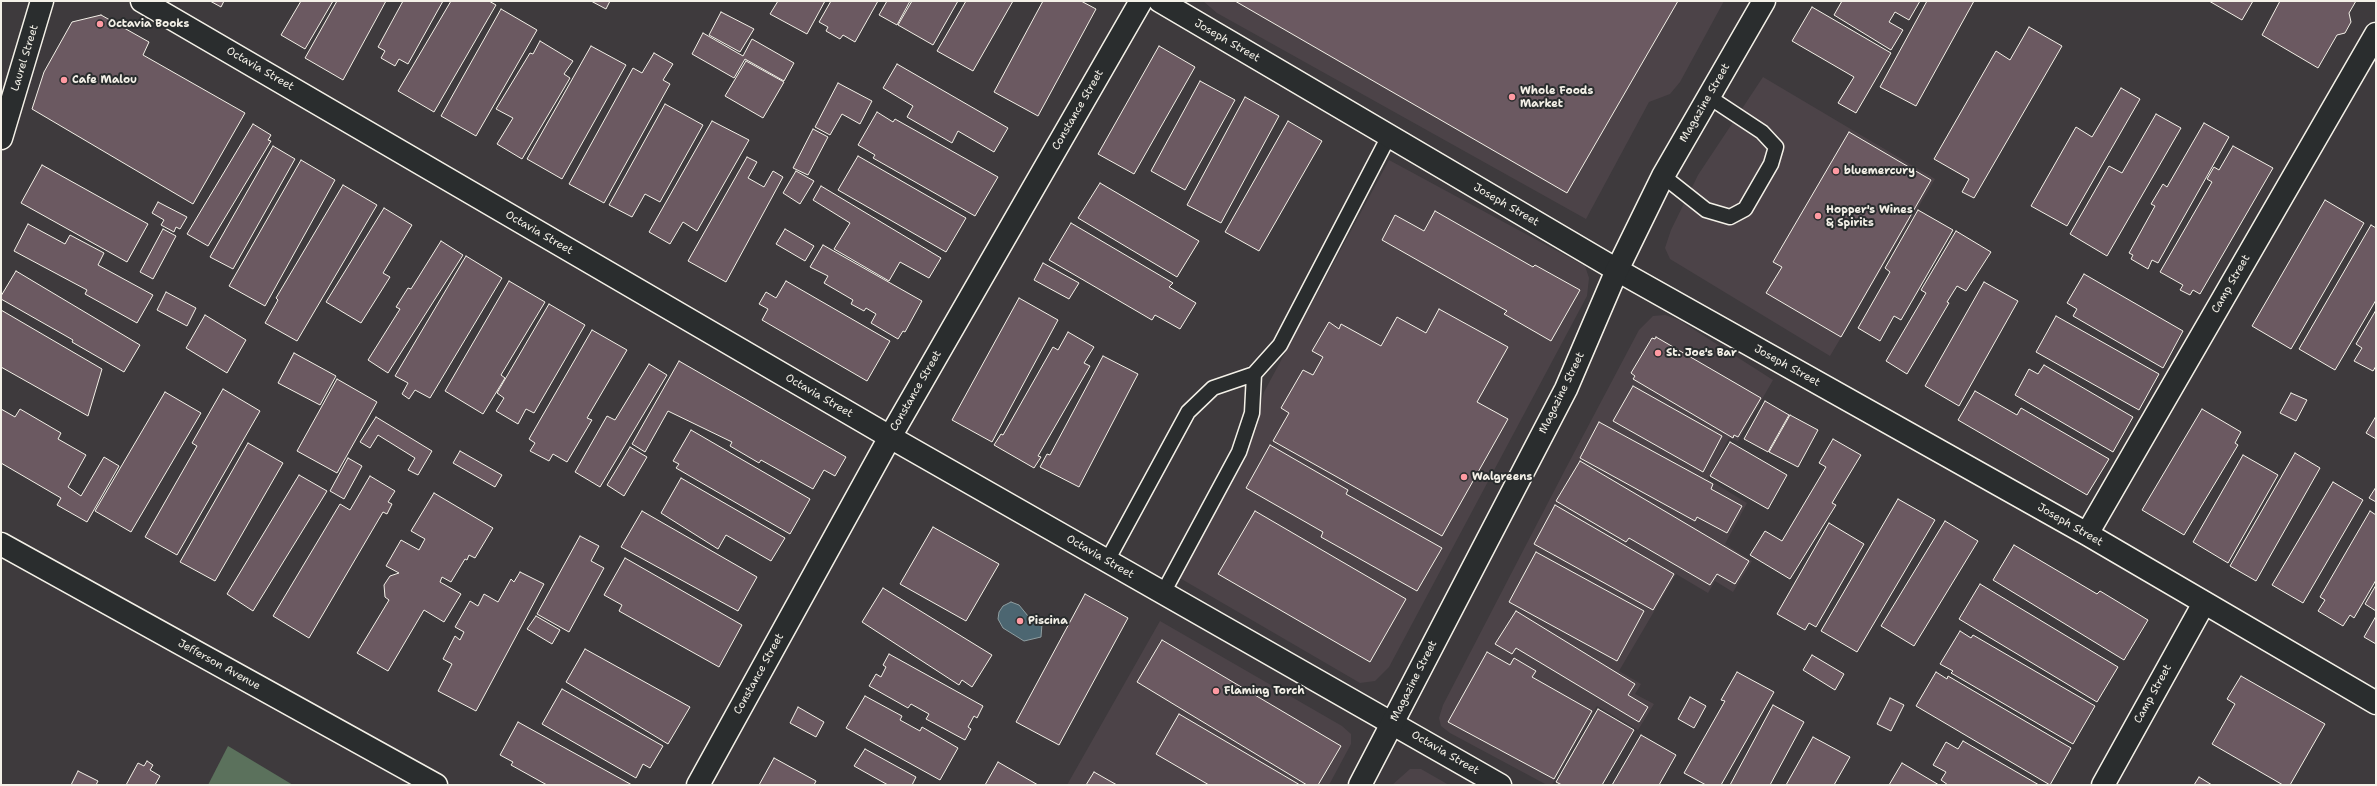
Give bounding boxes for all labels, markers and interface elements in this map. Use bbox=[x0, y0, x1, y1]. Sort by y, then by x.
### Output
place label: Octavia Books bbox=[108, 17, 189, 31]
street label: Joseph Street bbox=[1192, 17, 1262, 65]
marker: Octavia Books bbox=[95, 19, 105, 29]
street label: Laurel Street bbox=[9, 23, 41, 93]
street label: Octavia Street bbox=[224, 44, 296, 94]
street label: Magazine Street bbox=[1677, 61, 1733, 145]
street label: Constance Street bbox=[1050, 67, 1106, 153]
place label: Cafe Malou bbox=[72, 73, 137, 87]
marker: Cafe Malou bbox=[59, 75, 69, 85]
place label: Whole Foods Market bbox=[1520, 84, 1593, 110]
marker: Whole Foods Market bbox=[1507, 92, 1517, 102]
place label: bluemercury bbox=[1844, 164, 1915, 178]
marker: bluemercury bbox=[1831, 166, 1841, 176]
street label: Joseph Street bbox=[1471, 181, 1541, 229]
place label: Hopper's Wines & Spirits bbox=[1826, 203, 1913, 229]
street label: Octavia Street bbox=[503, 208, 575, 258]
marker: Hopper's Wines & Spirits bbox=[1813, 211, 1823, 221]
street label: Camp Street bbox=[2209, 252, 2253, 316]
street label: Joseph Street bbox=[1752, 342, 1822, 390]
place label: St. Joe's Bar bbox=[1666, 346, 1737, 360]
street label: Constance Street bbox=[888, 348, 944, 434]
marker: St. Joe's Bar bbox=[1653, 348, 1663, 358]
street label: Magazine Street bbox=[1537, 350, 1587, 436]
street label: Octavia Street bbox=[783, 371, 855, 421]
place label: Walgreens bbox=[1472, 470, 1532, 484]
marker: Walgreens bbox=[1459, 472, 1469, 482]
street label: Joseph Street bbox=[2035, 501, 2105, 549]
street label: Octavia Street bbox=[1064, 532, 1136, 582]
place label: Piscina bbox=[1028, 614, 1068, 628]
marker: Piscina bbox=[1015, 616, 1025, 626]
street label: Constance Street bbox=[731, 631, 787, 717]
street label: Jefferson Avenue bbox=[175, 637, 263, 693]
street label: Magazine Street bbox=[1388, 638, 1440, 724]
street label: Camp Street bbox=[2131, 662, 2175, 726]
place label: Flaming Torch bbox=[1224, 684, 1305, 698]
marker: Flaming Torch bbox=[1211, 686, 1221, 696]
street label: Octavia Street bbox=[1409, 728, 1481, 778]

